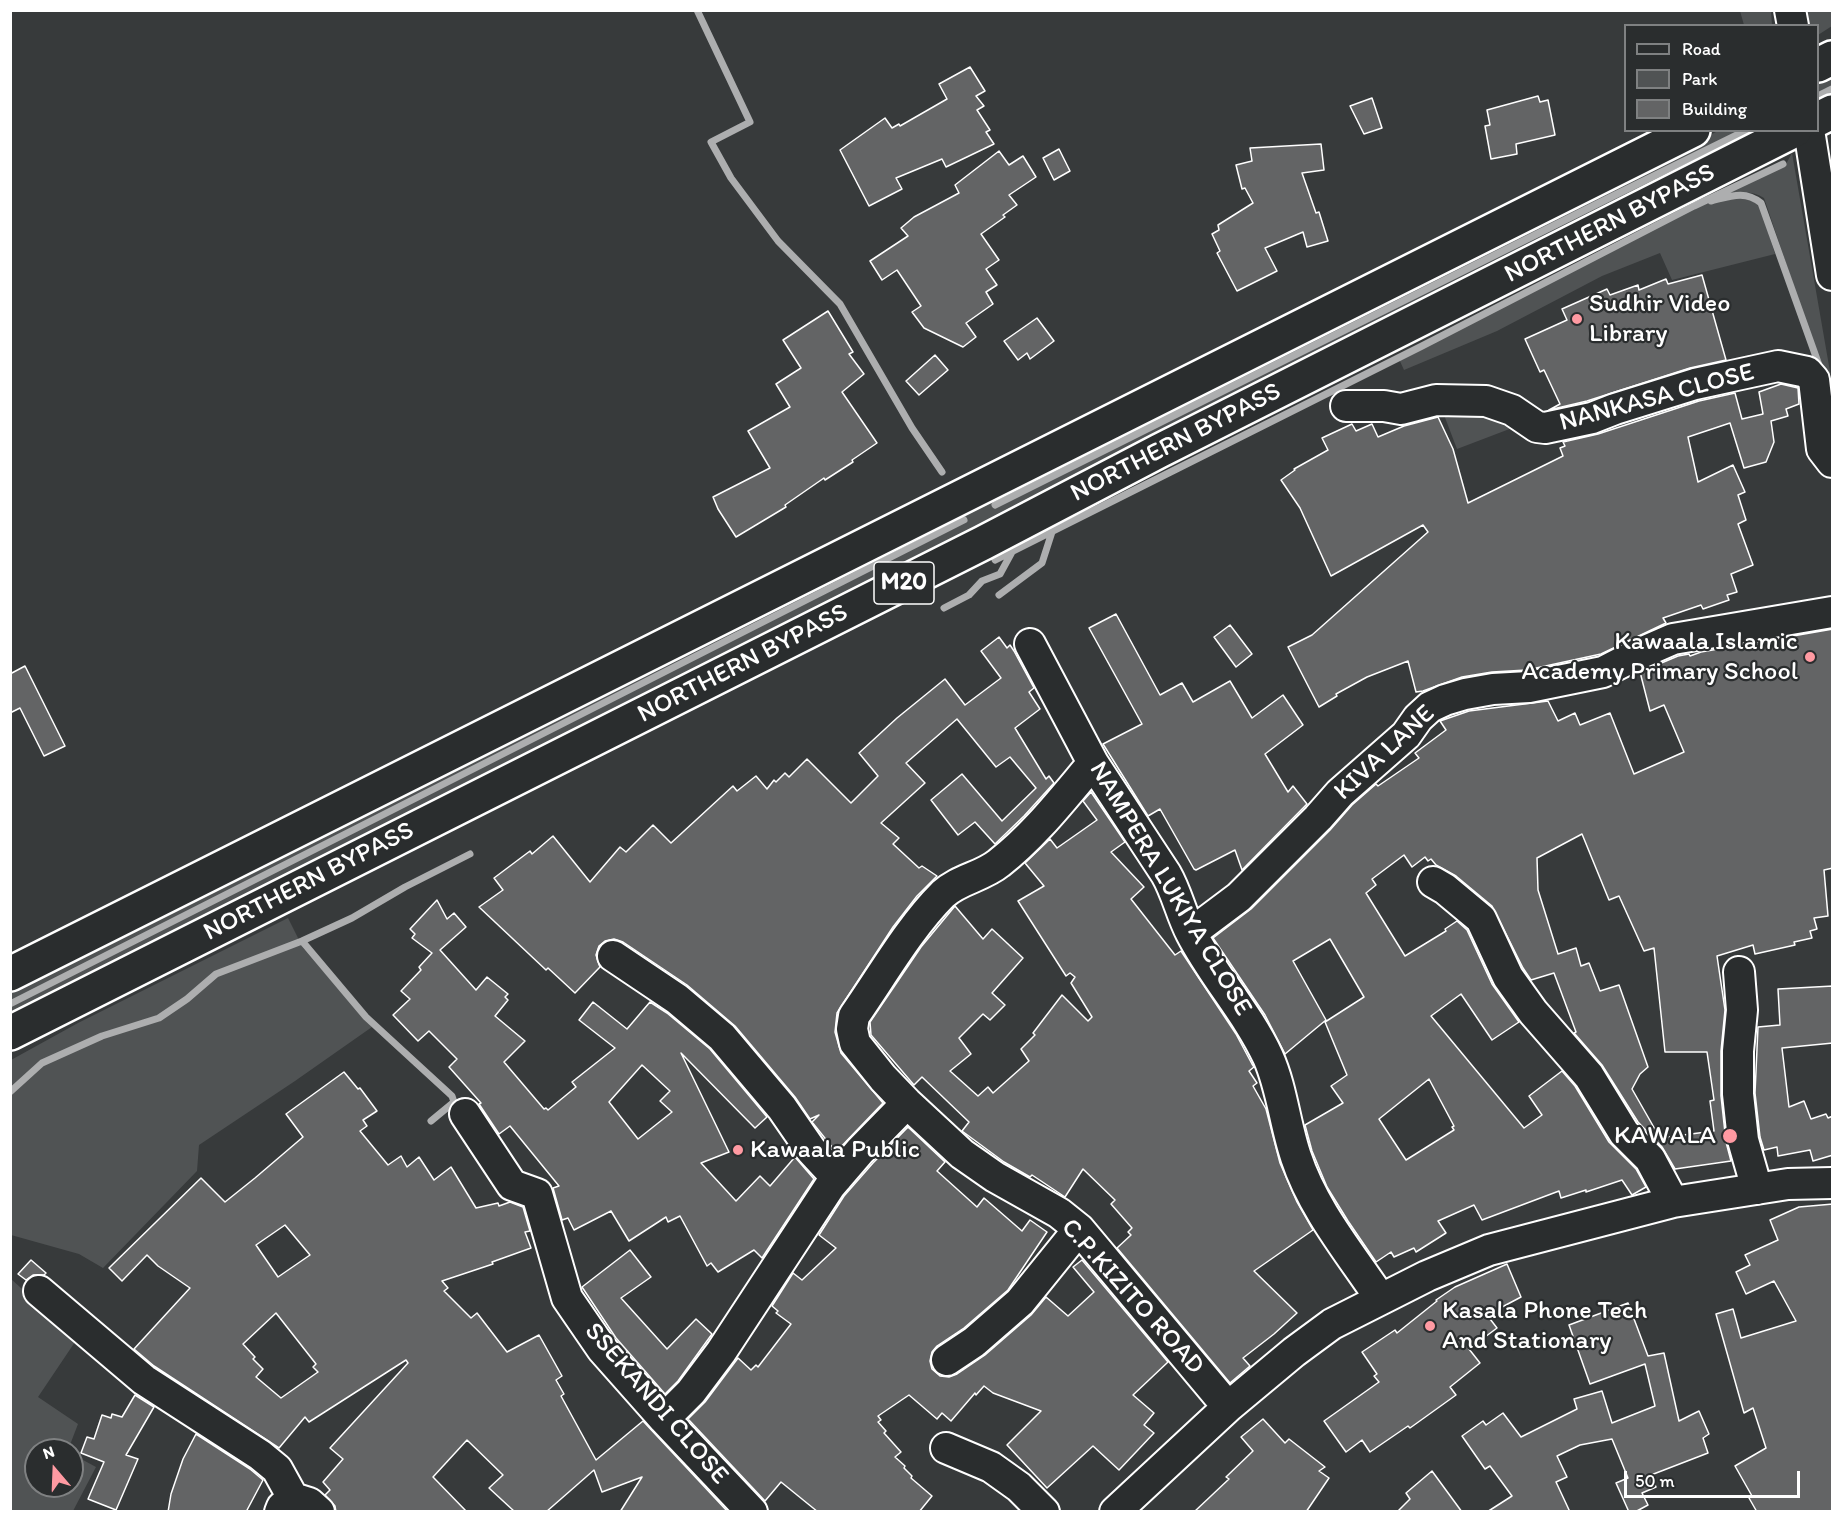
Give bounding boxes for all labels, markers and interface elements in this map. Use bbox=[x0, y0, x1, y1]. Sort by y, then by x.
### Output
legend bbox=[1624, 24, 1819, 132]
text: Road bbox=[1682, 38, 1721, 60]
text: Park bbox=[1682, 68, 1717, 90]
text: Building bbox=[1682, 98, 1747, 120]
street label: NORTHERN BYPASS bbox=[1500, 157, 1720, 291]
place label: Sudhir Video Library bbox=[1589, 288, 1730, 350]
marker: Sudhir Video Library bbox=[1570, 312, 1584, 326]
street label: NANKASA CLOSE bbox=[1556, 357, 1758, 439]
street label: NORTHERN BYPASS bbox=[1066, 376, 1286, 510]
road number: M20 bbox=[874, 562, 934, 604]
street label: NORTHERN BYPASS bbox=[633, 597, 853, 731]
place label: Kawaala Islamic Academy Primary School bbox=[1522, 626, 1798, 688]
marker: Kawaala Islamic Academy Primary School bbox=[1803, 650, 1817, 664]
street label: KIVA LANE bbox=[1328, 699, 1442, 807]
street label: NAMPERA LUKIYA CLOSE bbox=[1082, 756, 1258, 1022]
street label: NORTHERN BYPASS bbox=[199, 815, 419, 949]
place label: KAWALA bbox=[1614, 1120, 1716, 1152]
marker: KAWALA bbox=[1721, 1127, 1739, 1145]
place label: Kawaala Public bbox=[750, 1134, 920, 1166]
marker: Kawaala Public bbox=[731, 1143, 745, 1157]
street label: C.P.KIZITO ROAD bbox=[1054, 1213, 1210, 1381]
place label: Kasala Phone Tech And Stationary bbox=[1442, 1295, 1647, 1356]
street label: SSEKANDI CLOSE bbox=[577, 1317, 735, 1491]
marker: Kasala Phone Tech And Stationary bbox=[1423, 1319, 1437, 1333]
north arrow bbox=[24, 1438, 84, 1498]
text: N bbox=[40, 1442, 57, 1463]
scale bar bbox=[1627, 1459, 1802, 1497]
text: 50 m bbox=[1635, 1470, 1675, 1492]

